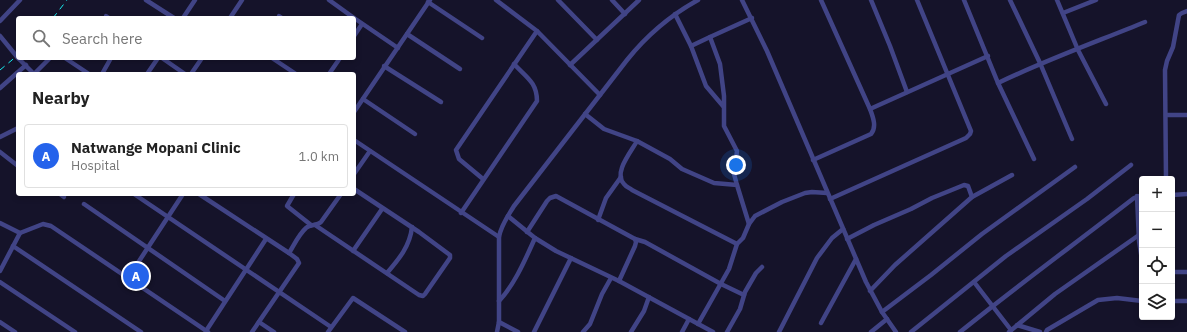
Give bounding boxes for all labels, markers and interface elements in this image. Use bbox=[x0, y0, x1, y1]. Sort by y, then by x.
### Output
search box bbox=[16, 16, 356, 60]
icon: search bbox=[30, 27, 52, 49]
text: Search here bbox=[62, 29, 142, 48]
text: Nearby bbox=[32, 87, 90, 109]
text: Natwange Mopani Clinic bbox=[71, 138, 241, 157]
text: A bbox=[42, 148, 50, 165]
text: 1.0 km bbox=[299, 148, 339, 165]
your location bbox=[726, 155, 746, 175]
text: Hospital bbox=[71, 157, 120, 174]
map controls bbox=[1139, 176, 1175, 320]
button: + bbox=[1139, 176, 1175, 212]
button: − bbox=[1139, 212, 1175, 248]
button: locate bbox=[1139, 248, 1175, 284]
pin: A bbox=[123, 261, 149, 291]
button: layers bbox=[1139, 284, 1175, 320]

